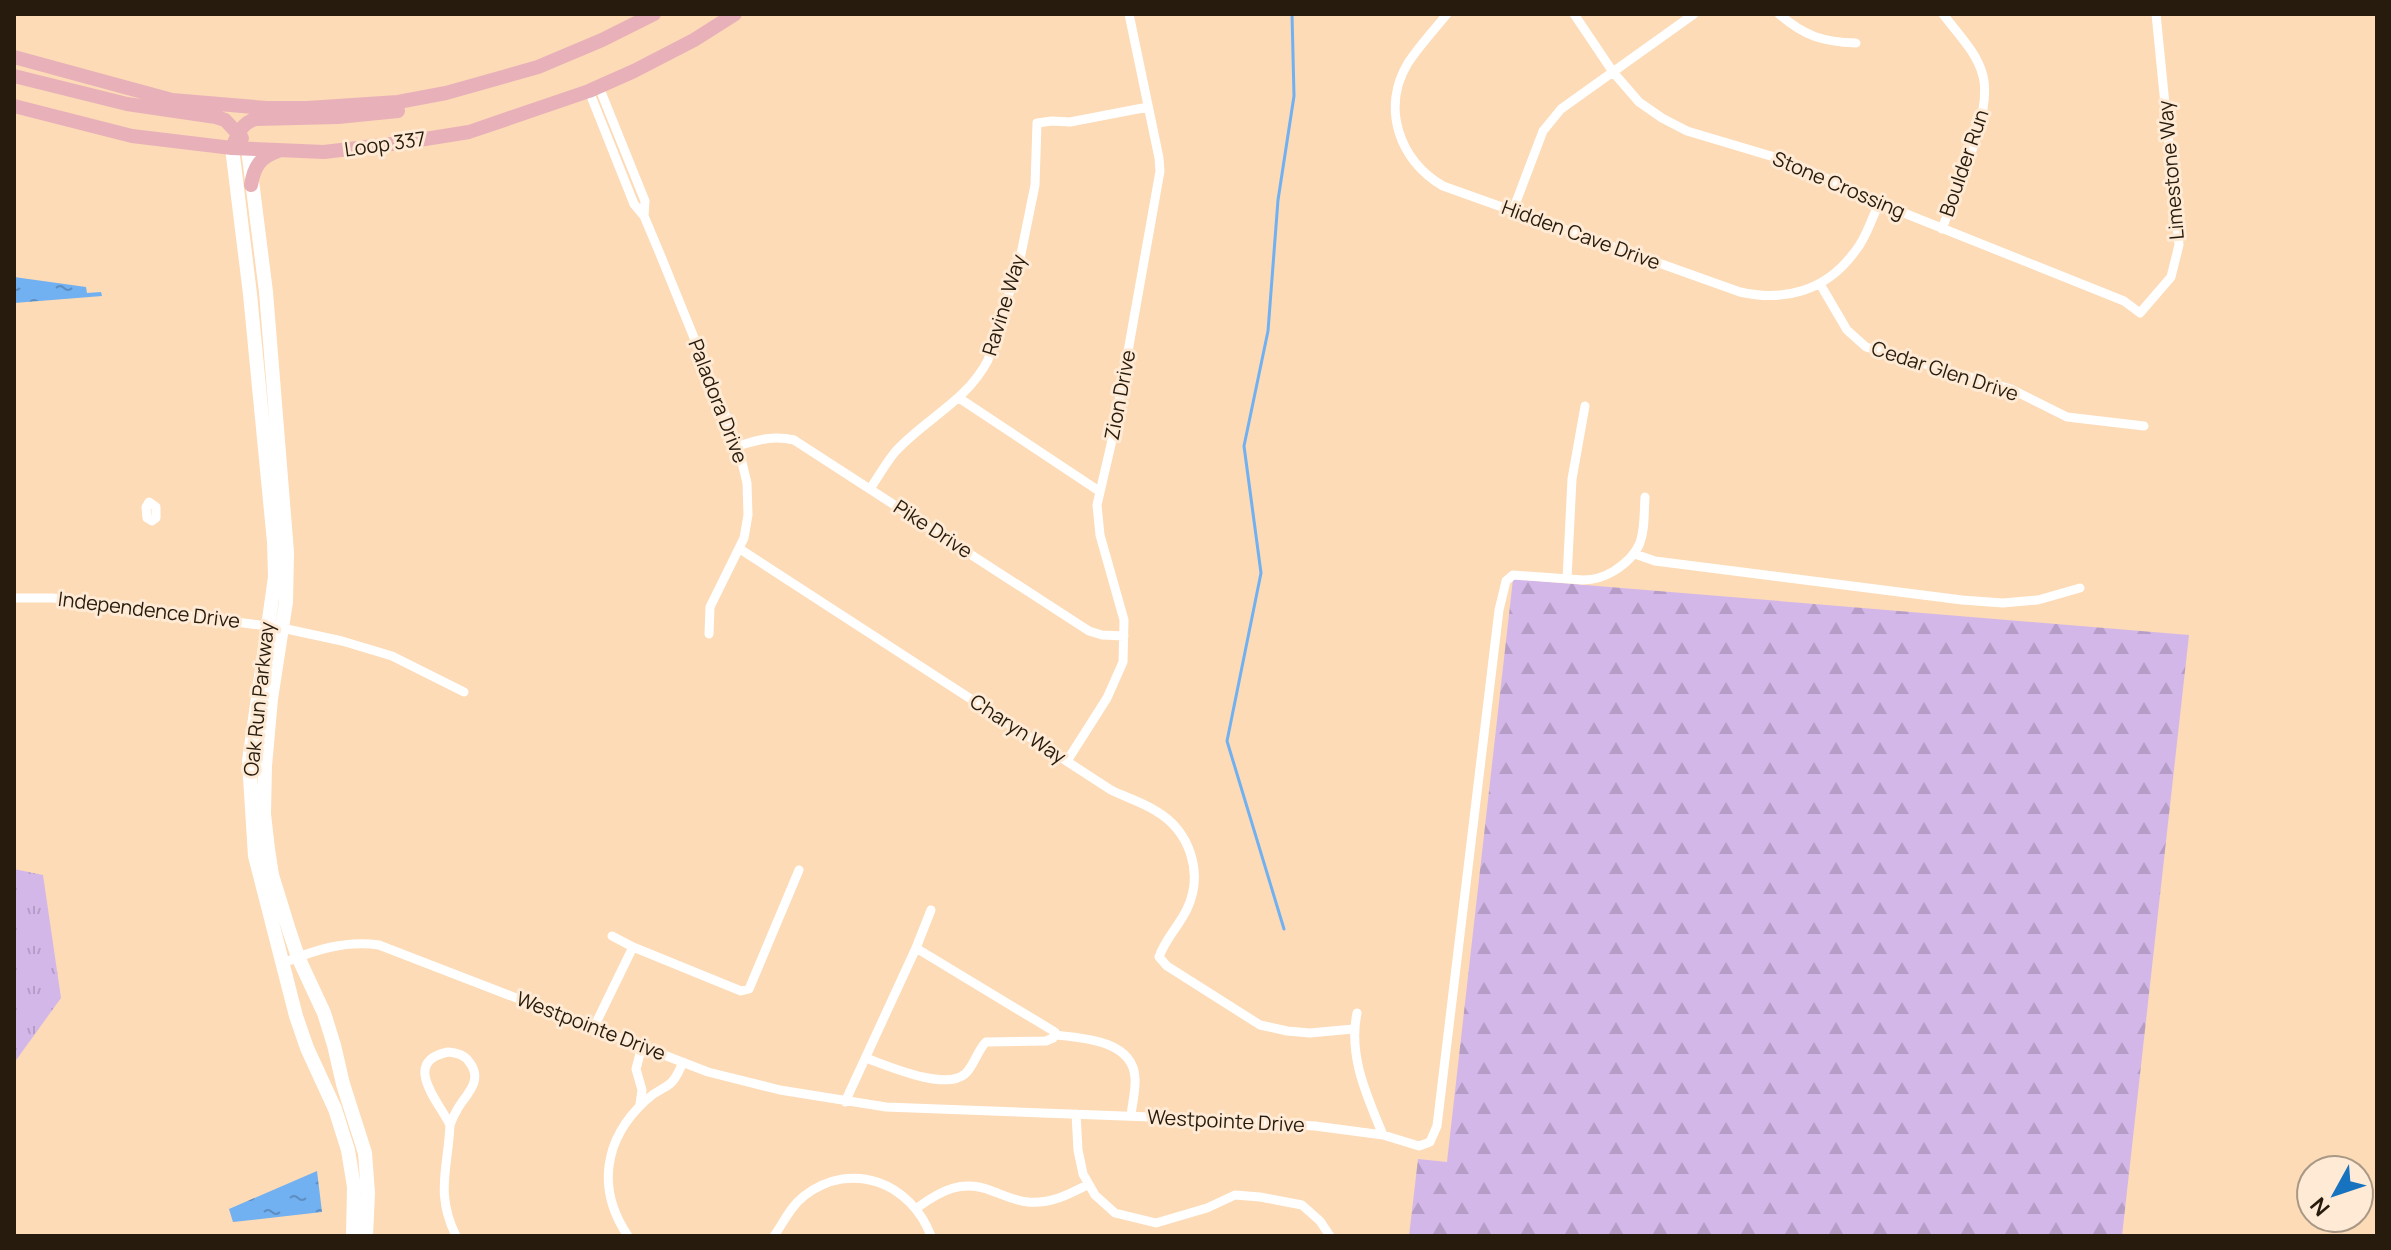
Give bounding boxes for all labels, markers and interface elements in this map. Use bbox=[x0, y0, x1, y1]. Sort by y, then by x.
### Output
street label: Limestone Way bbox=[2151, 99, 2190, 241]
street label: Boulder Run bbox=[1933, 106, 1994, 220]
street label: Loop 337 bbox=[343, 124, 427, 163]
street label: Stone Crossing bbox=[1769, 144, 1910, 225]
street label: Hidden Cave Drive bbox=[1498, 193, 1664, 276]
street label: Ravine Way bbox=[975, 251, 1032, 359]
street label: Cedar Glen Drive bbox=[1868, 334, 2022, 407]
street label: Paladora Drive bbox=[682, 335, 755, 467]
street label: Zion Drive bbox=[1098, 347, 1141, 442]
street label: Pike Drive bbox=[889, 493, 978, 564]
street label: Independence Drive bbox=[57, 585, 242, 634]
street label: Oak Run Parkway bbox=[237, 620, 280, 778]
street label: Charyn Way bbox=[965, 687, 1072, 770]
street label: Westpointe Drive bbox=[513, 985, 670, 1066]
street label: Westpointe Drive bbox=[1146, 1103, 1306, 1138]
north arrow bbox=[2295, 1154, 2375, 1234]
text: N bbox=[2303, 1191, 2336, 1223]

